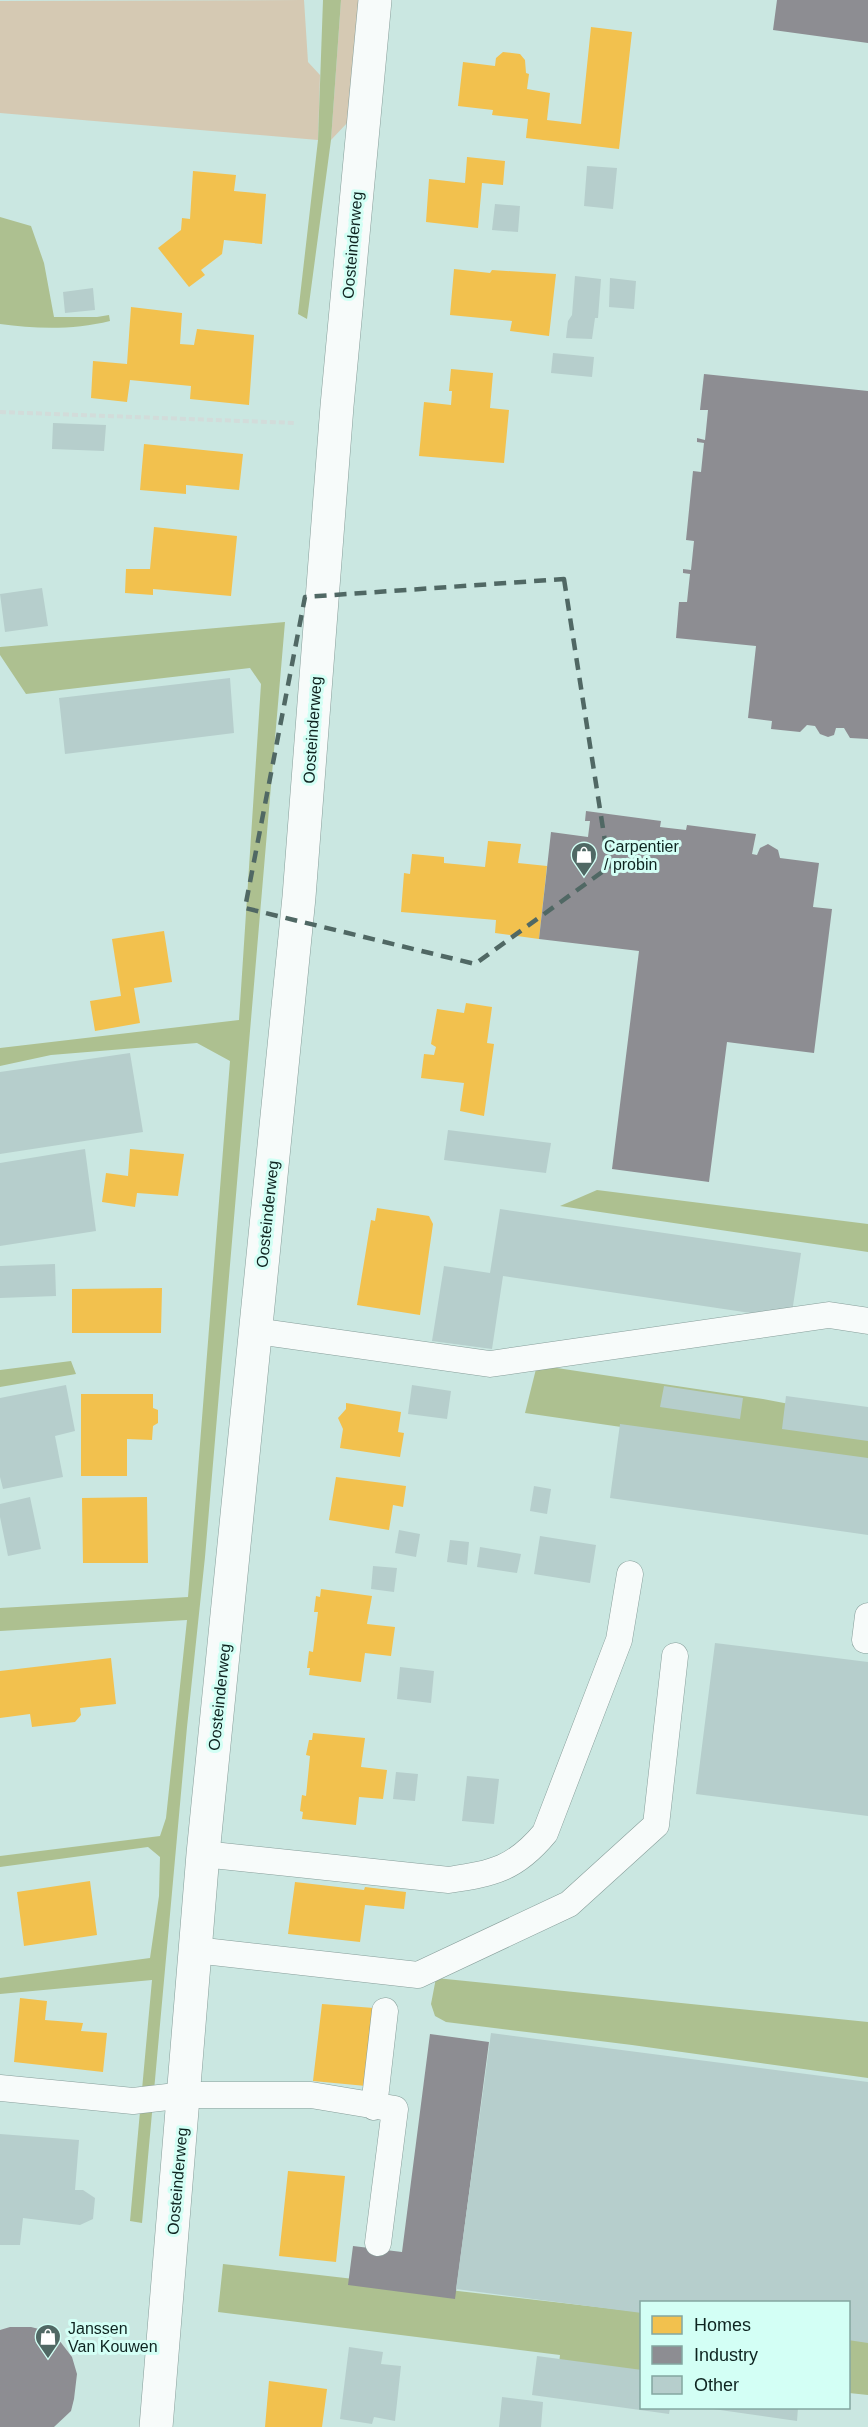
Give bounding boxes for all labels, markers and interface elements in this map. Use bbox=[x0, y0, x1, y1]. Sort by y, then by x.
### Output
street label: Oosteinderweg bbox=[339, 191, 366, 299]
street label: Oosteinderweg bbox=[300, 676, 325, 784]
place label: Carpentier / probin bbox=[604, 838, 679, 873]
shop icon: Carpentier / probin bbox=[569, 840, 599, 878]
street label: Oosteinderweg bbox=[253, 1160, 282, 1268]
street label: Oosteinderweg bbox=[205, 1643, 234, 1751]
street label: Oosteinderweg bbox=[164, 2127, 191, 2235]
legend bbox=[640, 2301, 850, 2409]
text: Homes bbox=[694, 2315, 751, 2335]
place label: Janssen Van Kouwen bbox=[68, 2320, 158, 2355]
shop icon: Janssen Van Kouwen bbox=[33, 2322, 63, 2360]
text: Industry bbox=[694, 2345, 758, 2365]
text: Other bbox=[694, 2375, 739, 2395]

